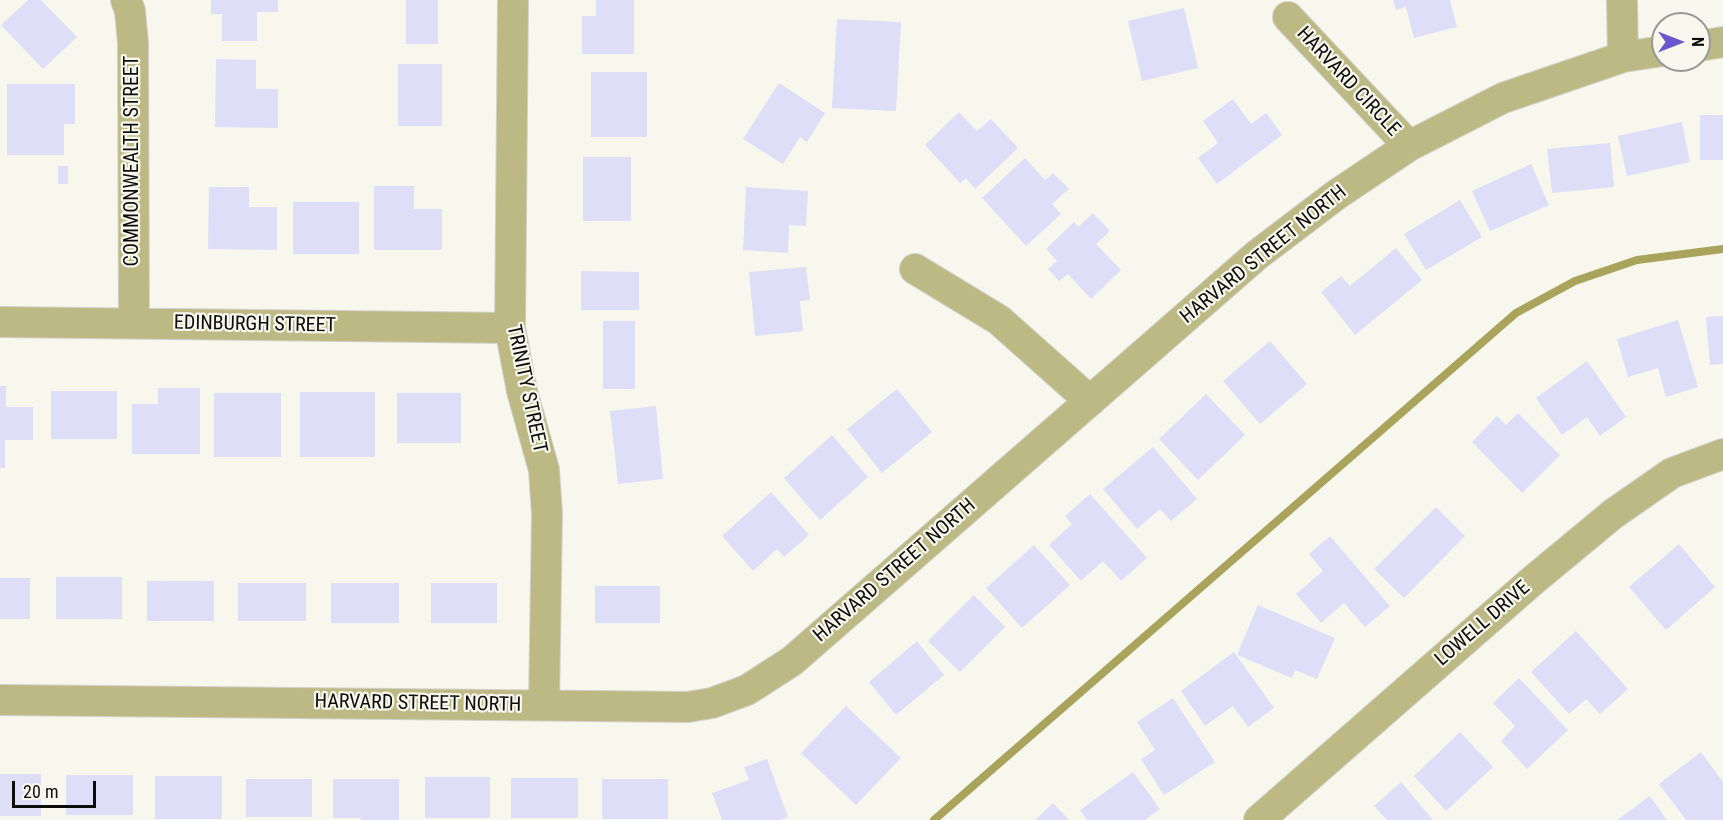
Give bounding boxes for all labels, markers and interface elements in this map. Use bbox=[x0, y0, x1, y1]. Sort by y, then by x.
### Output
north arrow bbox=[1651, 12, 1711, 72]
street label: HARVARD CIRCLE bbox=[1291, 22, 1405, 142]
text: N bbox=[1688, 37, 1707, 47]
street label: COMMONWEALTH STREET bbox=[121, 56, 145, 266]
street label: HARVARD STREET NORTH bbox=[1176, 181, 1352, 329]
street label: EDINBURGH STREET bbox=[174, 312, 336, 338]
street label: TRINITY STREET bbox=[501, 323, 551, 455]
street label: HARVARD STREET NORTH bbox=[809, 494, 981, 648]
street label: LOWELL DRIVE bbox=[1431, 576, 1535, 672]
street label: HARVARD STREET NORTH bbox=[314, 690, 522, 718]
scale bar bbox=[15, 769, 99, 807]
text: 20 m bbox=[23, 781, 58, 802]

